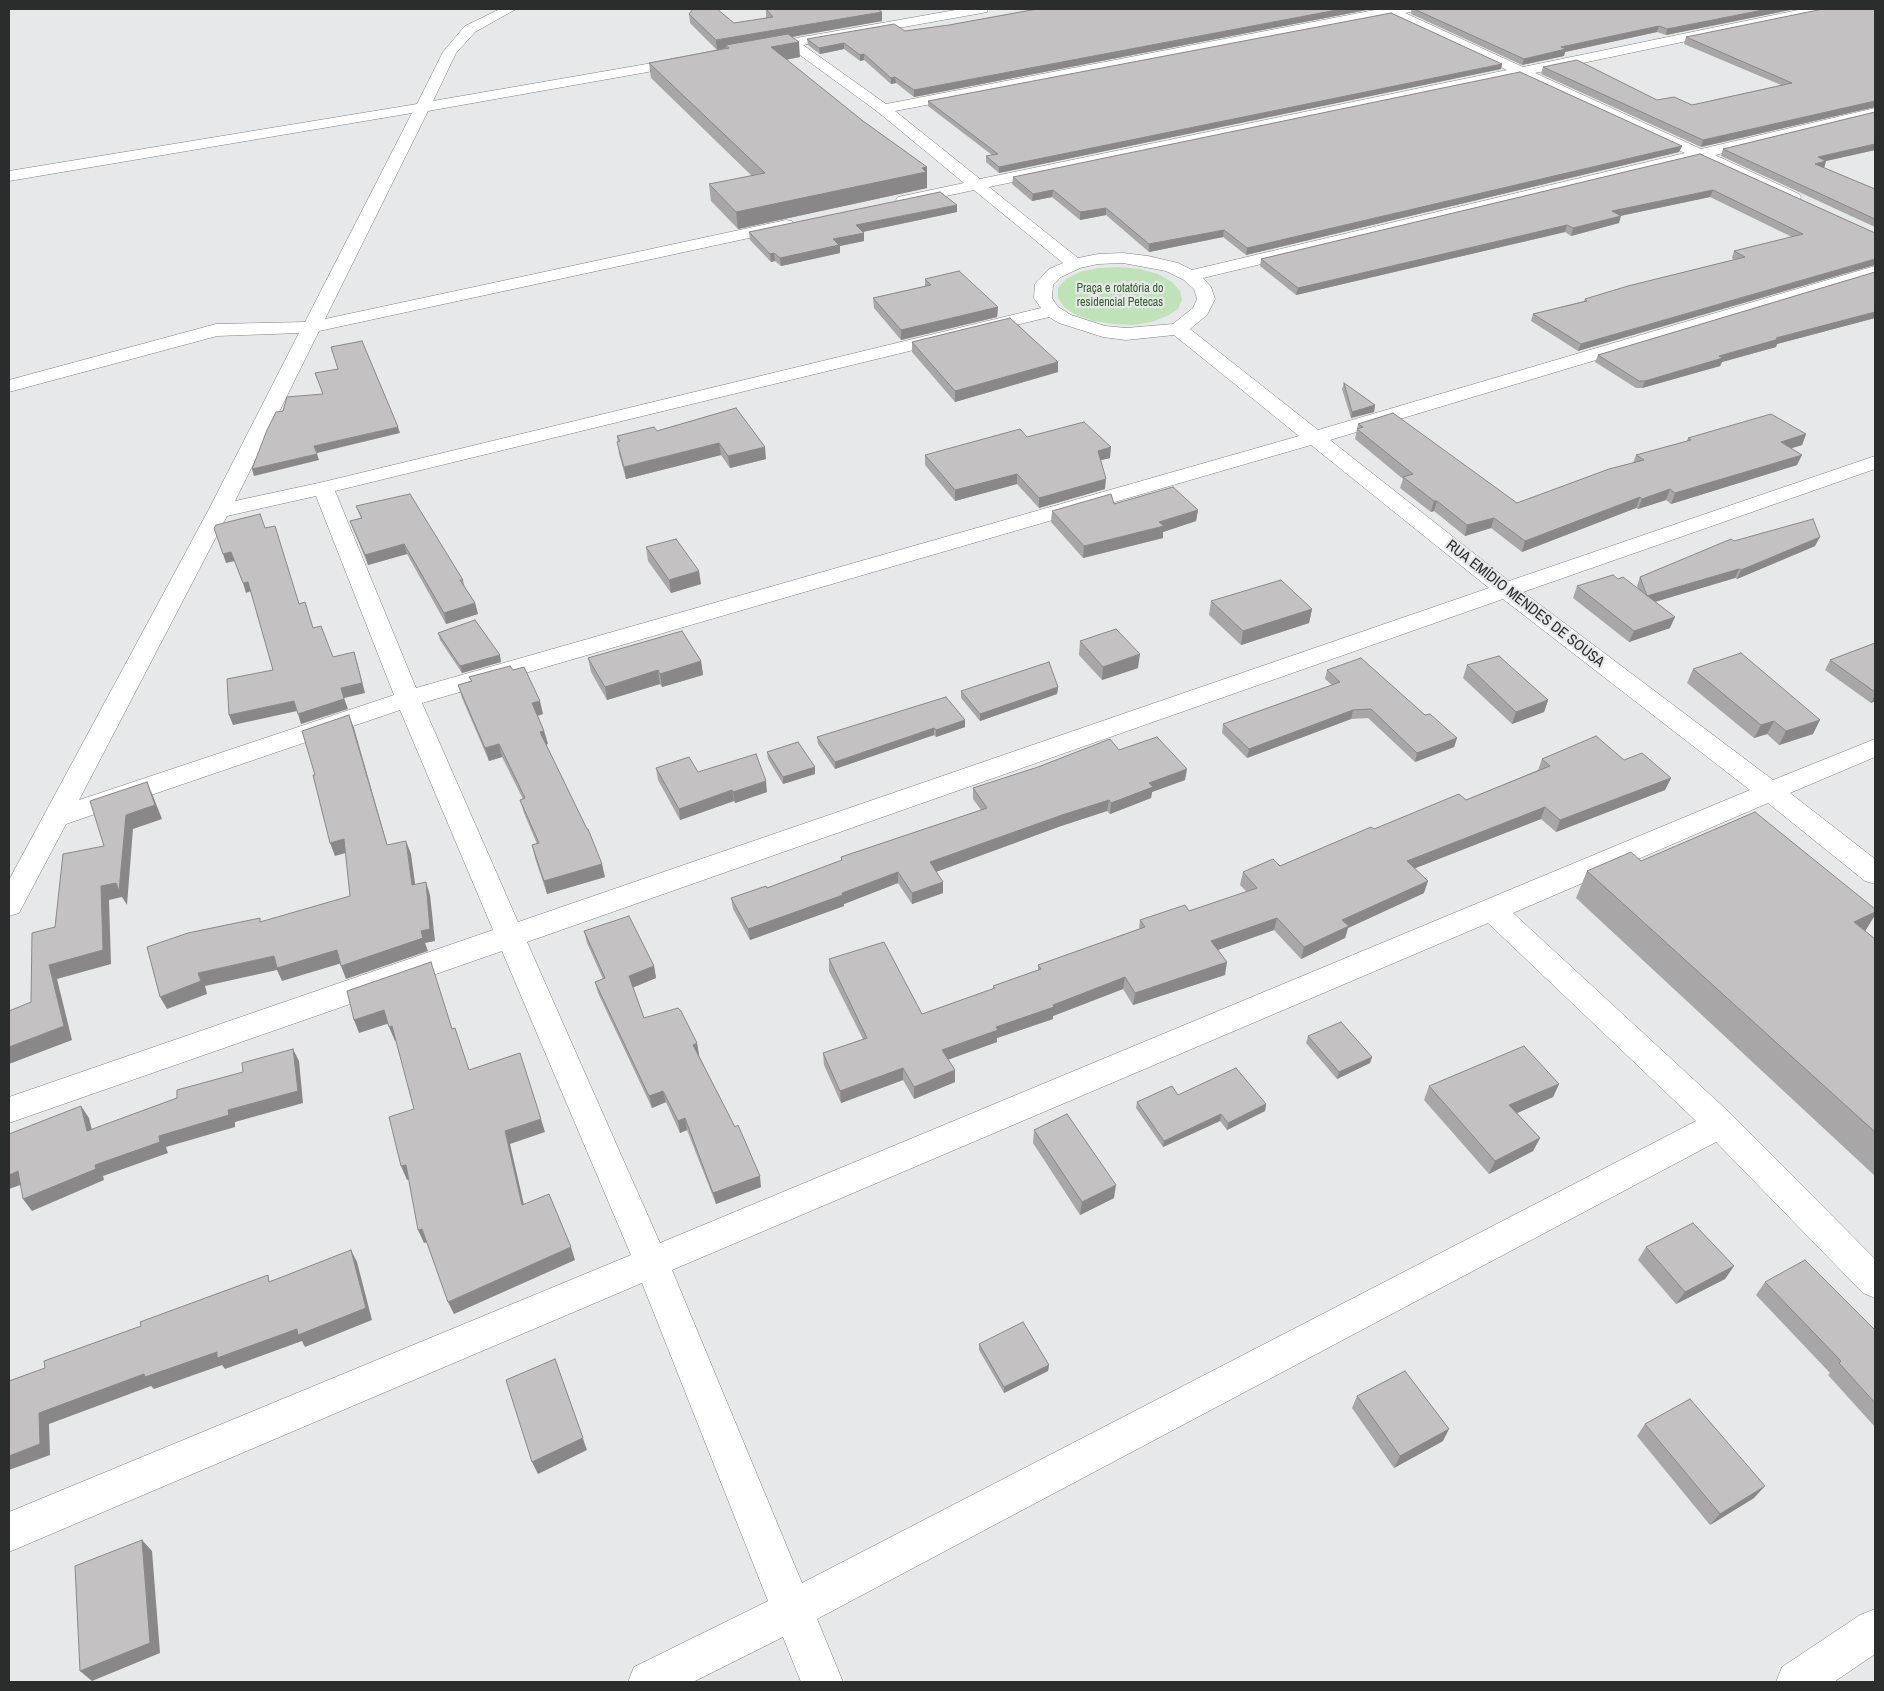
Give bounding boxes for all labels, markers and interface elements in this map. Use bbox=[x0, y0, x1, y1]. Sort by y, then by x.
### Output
park label: Praça e rotatória do residencial Petecas bbox=[1077, 282, 1163, 310]
street label: RUA EMÍDIO MENDES DE SOUSA bbox=[1442, 537, 1608, 671]

